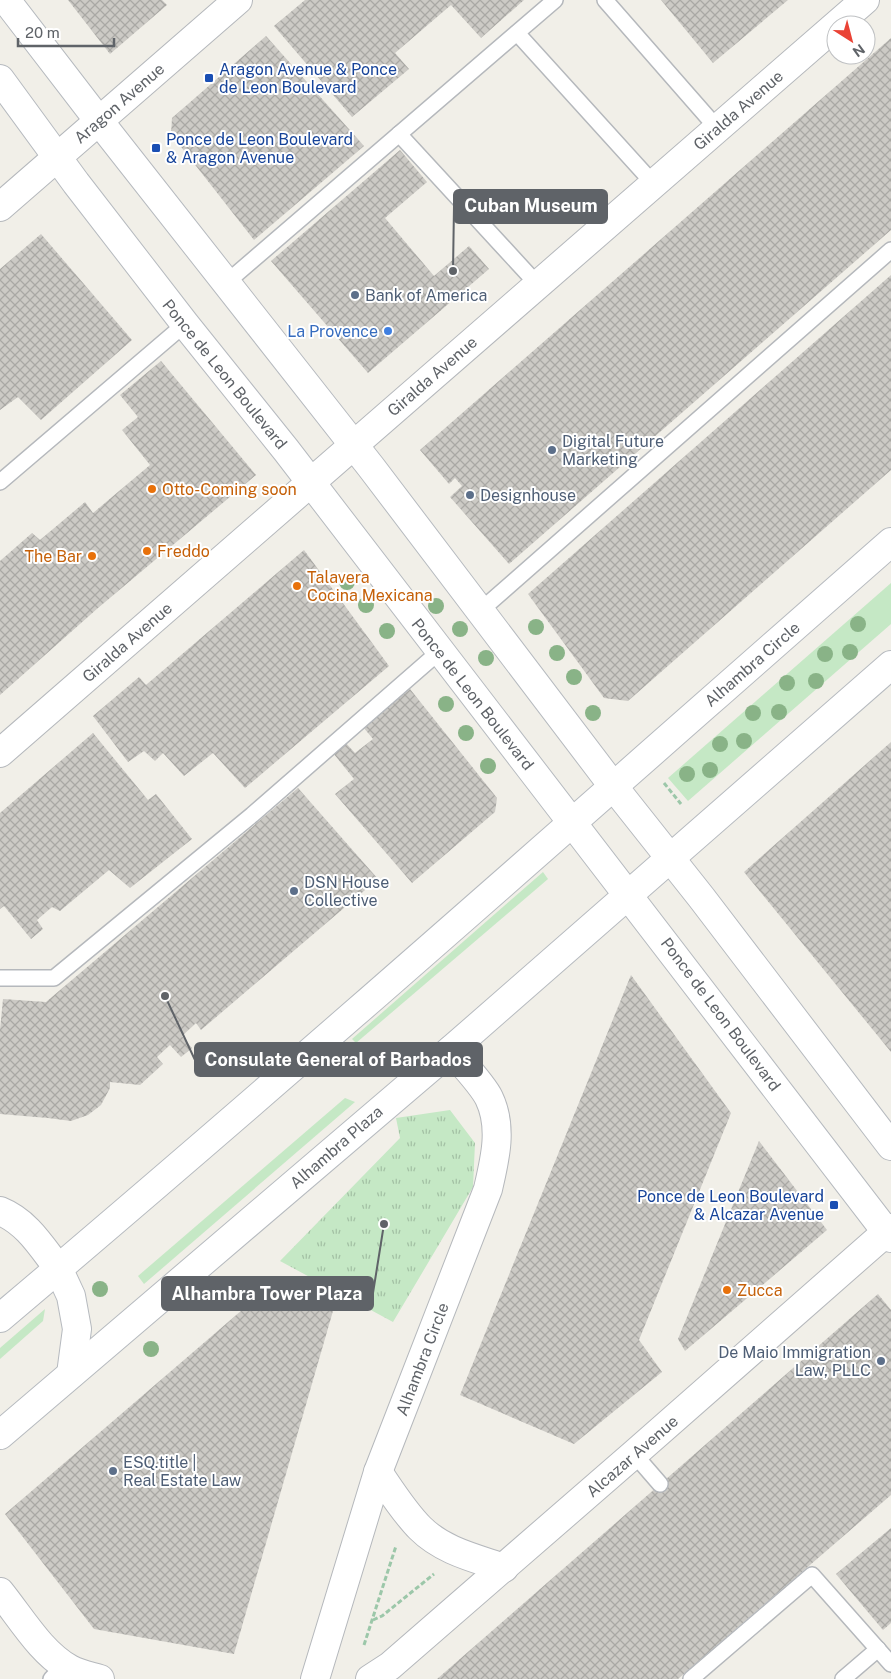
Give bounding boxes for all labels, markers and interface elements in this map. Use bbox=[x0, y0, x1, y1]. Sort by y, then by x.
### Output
scale bar bbox=[18, 15, 114, 47]
north arrow bbox=[826, 15, 876, 65]
text: 20 m bbox=[25, 24, 60, 41]
text: N bbox=[850, 41, 868, 60]
street label: Aragon Avenue bbox=[70, 59, 168, 148]
place label: Aragon Avenue & Ponce de Leon Boulevard bbox=[219, 60, 397, 97]
street label: Giralda Avenue bbox=[690, 66, 787, 154]
marker: Aragon Avenue & Ponce de Leon Boulevard bbox=[203, 72, 215, 84]
place label: Ponce de Leon Boulevard & Aragon Avenue bbox=[166, 130, 353, 167]
marker: Ponce de Leon Boulevard & Aragon Avenue bbox=[150, 142, 162, 154]
callout: Cuban Museum bbox=[454, 190, 607, 223]
text: Cuban Museum bbox=[464, 195, 598, 216]
place label: Bank of America bbox=[365, 286, 487, 305]
marker: Bank of America bbox=[349, 289, 361, 301]
street label: Ponce de Leon Boulevard bbox=[158, 296, 291, 453]
place label: La Provence bbox=[287, 322, 378, 341]
marker: La Provence bbox=[382, 325, 394, 337]
street label: Giralda Avenue bbox=[384, 332, 481, 420]
place label: Digital Future Marketing bbox=[562, 432, 664, 469]
marker: Digital Future Marketing bbox=[546, 444, 558, 456]
place label: Otto-Coming soon bbox=[162, 480, 297, 499]
marker: Otto-Coming soon bbox=[146, 483, 158, 495]
place label: Designhouse bbox=[480, 486, 576, 505]
marker: Designhouse bbox=[464, 489, 476, 501]
place label: Freddo bbox=[157, 542, 210, 561]
marker: Freddo bbox=[141, 545, 153, 557]
place label: The Bar bbox=[25, 547, 82, 566]
marker: The Bar bbox=[86, 550, 98, 562]
place label: Talavera Cocina Mexicana bbox=[307, 568, 433, 605]
marker: Talavera Cocina Mexicana bbox=[291, 580, 303, 592]
street label: Giralda Avenue bbox=[79, 598, 176, 686]
street label: Ponce de Leon Boulevard bbox=[408, 615, 538, 774]
street label: Alhambra Circle bbox=[701, 618, 804, 711]
place label: DSN House Collective bbox=[304, 873, 389, 910]
marker: DSN House Collective bbox=[288, 885, 300, 897]
street label: Ponce de Leon Boulevard bbox=[657, 934, 784, 1095]
callout: Consulate General of Barbados bbox=[195, 1043, 482, 1076]
text: Consulate General of Barbados bbox=[205, 1049, 471, 1070]
street label: Alhambra Plaza bbox=[286, 1102, 387, 1193]
place label: Ponce de Leon Boulevard & Alcazar Avenue bbox=[637, 1187, 824, 1224]
marker: Ponce de Leon Boulevard & Alcazar Avenue bbox=[828, 1199, 840, 1211]
callout: Alhambra Tower Plaza bbox=[162, 1277, 373, 1310]
place label: Zucca bbox=[737, 1281, 783, 1300]
text: Alhambra Tower Plaza bbox=[172, 1283, 362, 1304]
marker: Zucca bbox=[721, 1284, 733, 1296]
street label: Alhambra Circle bbox=[392, 1300, 453, 1418]
place label: De Maio Immigration Law, PLLC bbox=[718, 1343, 871, 1380]
marker: De Maio Immigration Law, PLLC bbox=[875, 1355, 887, 1367]
street label: Alcazar Avenue bbox=[583, 1412, 682, 1501]
place label: ESQ.title | Real Estate Law bbox=[123, 1453, 242, 1490]
marker: ESQ.title | Real Estate Law bbox=[107, 1465, 119, 1477]

